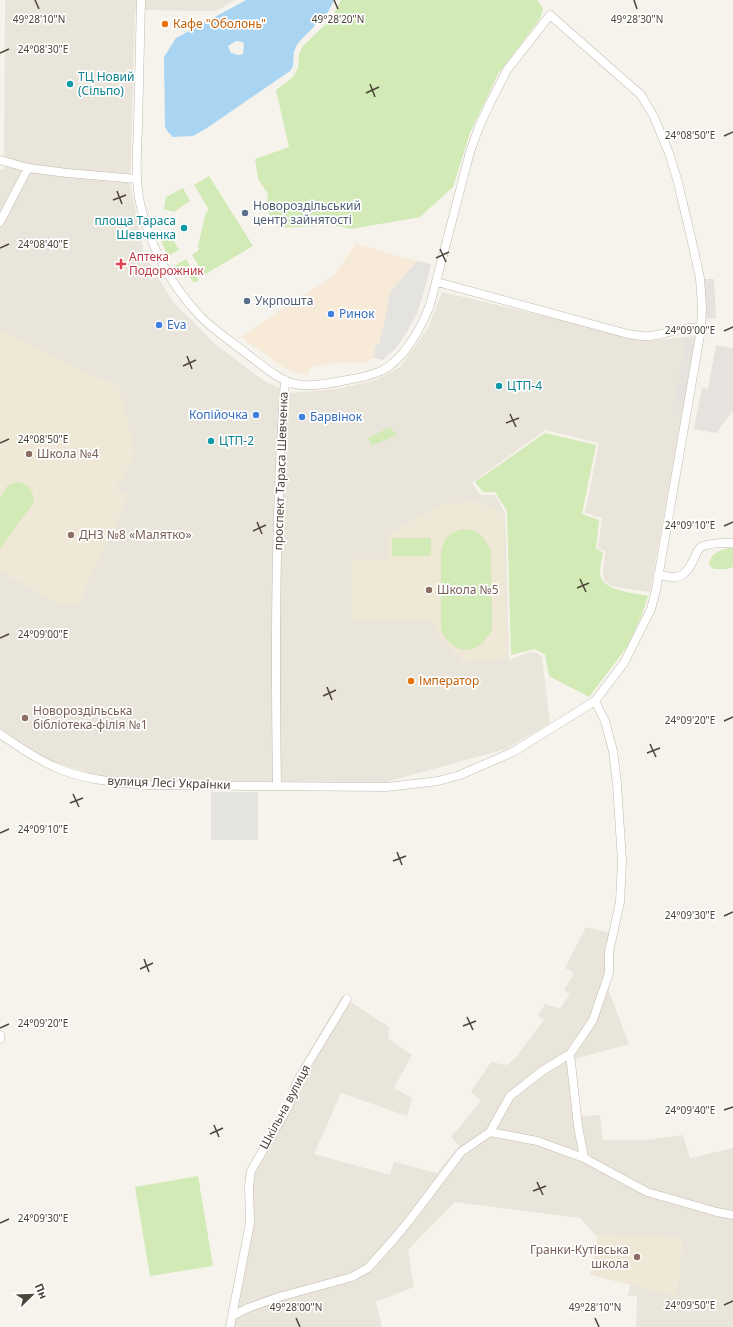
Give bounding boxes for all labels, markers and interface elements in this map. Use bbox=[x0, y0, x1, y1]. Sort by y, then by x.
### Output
text: 49°28'10"N bbox=[13, 12, 65, 26]
text: 49°28'20"N bbox=[312, 12, 364, 26]
text: 49°28'30"N bbox=[611, 12, 663, 26]
place label: Кафе "Оболонь" bbox=[173, 15, 266, 32]
marker: Кафе "Оболонь" bbox=[160, 19, 170, 29]
text: 24°08'30"E bbox=[18, 42, 68, 56]
place label: ТЦ Новий (Сільпо) bbox=[78, 68, 134, 99]
marker: ТЦ Новий (Сільпо) bbox=[65, 79, 75, 89]
text: 24°08'50"E bbox=[665, 128, 715, 142]
place label: Новороздільський центр зайнятості bbox=[253, 197, 361, 228]
marker: Новороздільський центр зайнятості bbox=[240, 208, 250, 218]
place label: площа Тараса Шевченка bbox=[95, 212, 176, 243]
marker: площа Тараса Шевченка bbox=[179, 223, 189, 233]
text: 24°08'40"E bbox=[18, 237, 68, 251]
place label: Аптека Подорожник bbox=[129, 248, 204, 279]
marker: Аптека Подорожник bbox=[116, 259, 126, 269]
place label: Укрпошта bbox=[255, 292, 313, 309]
marker: Укрпошта bbox=[242, 296, 252, 306]
place label: Ринок bbox=[339, 305, 375, 322]
marker: Ринок bbox=[326, 309, 336, 319]
place label: Eva bbox=[167, 316, 187, 333]
marker: Eva bbox=[154, 320, 164, 330]
text: 24°09'00"E bbox=[665, 323, 715, 337]
place label: ЦТП-4 bbox=[507, 377, 542, 394]
marker: ЦТП-4 bbox=[494, 381, 504, 391]
street label: проспект Тараса Шевченка bbox=[269, 391, 292, 551]
place label: Копійочка bbox=[189, 406, 248, 423]
place label: Барвінок bbox=[310, 408, 363, 425]
marker: Копійочка bbox=[251, 410, 261, 420]
marker: Барвінок bbox=[297, 412, 307, 422]
text: 24°08'50"E bbox=[18, 432, 68, 446]
place label: ЦТП-2 bbox=[219, 432, 254, 449]
marker: ЦТП-2 bbox=[206, 436, 216, 446]
place label: Школа №4 bbox=[37, 445, 99, 462]
marker: Школа №4 bbox=[24, 449, 34, 459]
text: 24°09'10"E bbox=[665, 518, 715, 532]
place label: ДНЗ №8 «Малятко» bbox=[79, 526, 192, 543]
marker: ДНЗ №8 «Малятко» bbox=[66, 530, 76, 540]
place label: Школа №5 bbox=[437, 581, 499, 598]
marker: Школа №5 bbox=[424, 585, 434, 595]
text: 24°09'00"E bbox=[18, 627, 68, 641]
place label: Імператор bbox=[419, 672, 479, 689]
marker: Імператор bbox=[406, 676, 416, 686]
place label: Новороздільська бібліотека-філія №1 bbox=[33, 702, 148, 733]
marker: Новороздільська бібліотека-філія №1 bbox=[20, 713, 30, 723]
text: 24°09'20"E bbox=[665, 713, 715, 727]
street label: вулиця Лесі Українки bbox=[107, 772, 231, 793]
text: 24°09'10"E bbox=[18, 822, 68, 836]
text: 24°09'30"E bbox=[665, 908, 715, 922]
text: 24°09'20"E bbox=[18, 1016, 68, 1030]
street label: Шкільна вулиця bbox=[255, 1061, 314, 1152]
text: 24°09'40"E bbox=[665, 1103, 715, 1117]
text: 24°09'30"E bbox=[18, 1211, 68, 1225]
place label: Гранки-Кутівська школа bbox=[530, 1241, 629, 1272]
marker: Гранки-Кутівська школа bbox=[632, 1252, 642, 1262]
north arrow bbox=[12, 1275, 52, 1315]
text: Пн bbox=[32, 1281, 52, 1301]
text: 24°09'50"E bbox=[665, 1298, 715, 1312]
text: 49°28'00"N bbox=[270, 1300, 322, 1314]
text: 49°28'10"N bbox=[569, 1300, 621, 1314]

